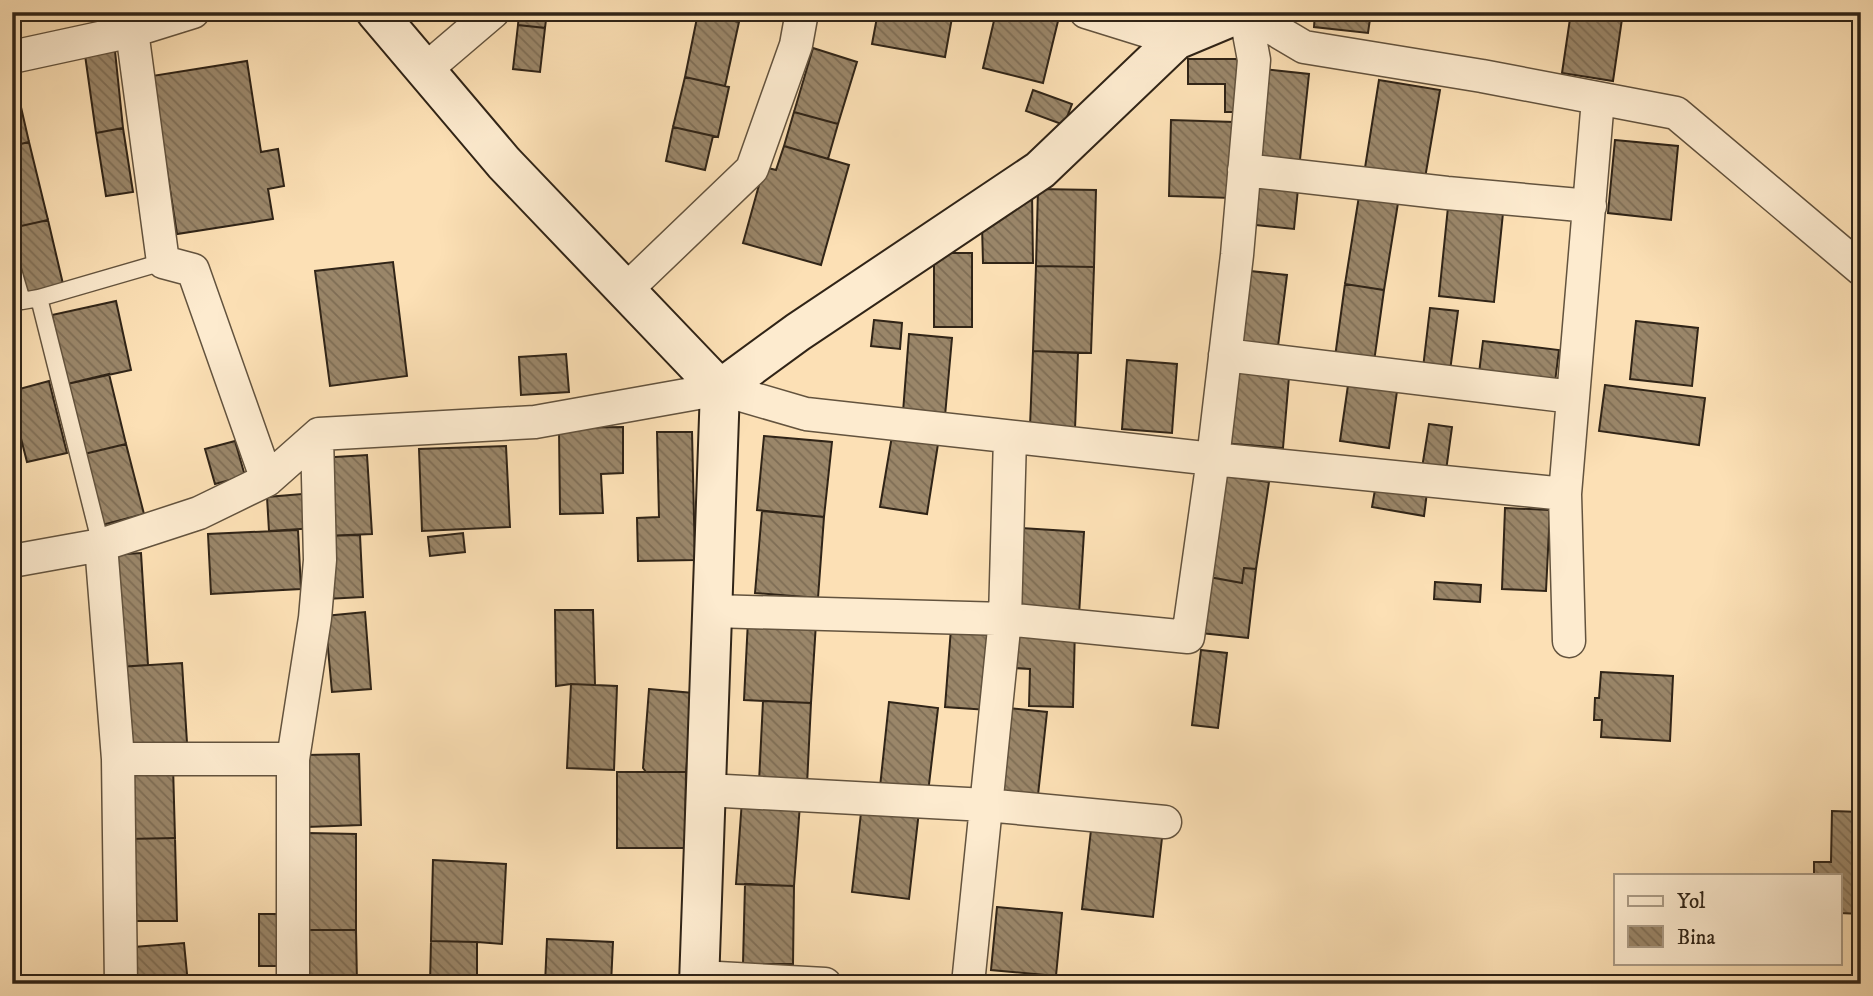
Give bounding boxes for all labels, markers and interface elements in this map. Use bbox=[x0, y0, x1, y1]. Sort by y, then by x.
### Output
legend bbox=[1614, 874, 1842, 964]
text: Yol bbox=[1677, 889, 1706, 915]
text: Bina bbox=[1677, 925, 1716, 951]

